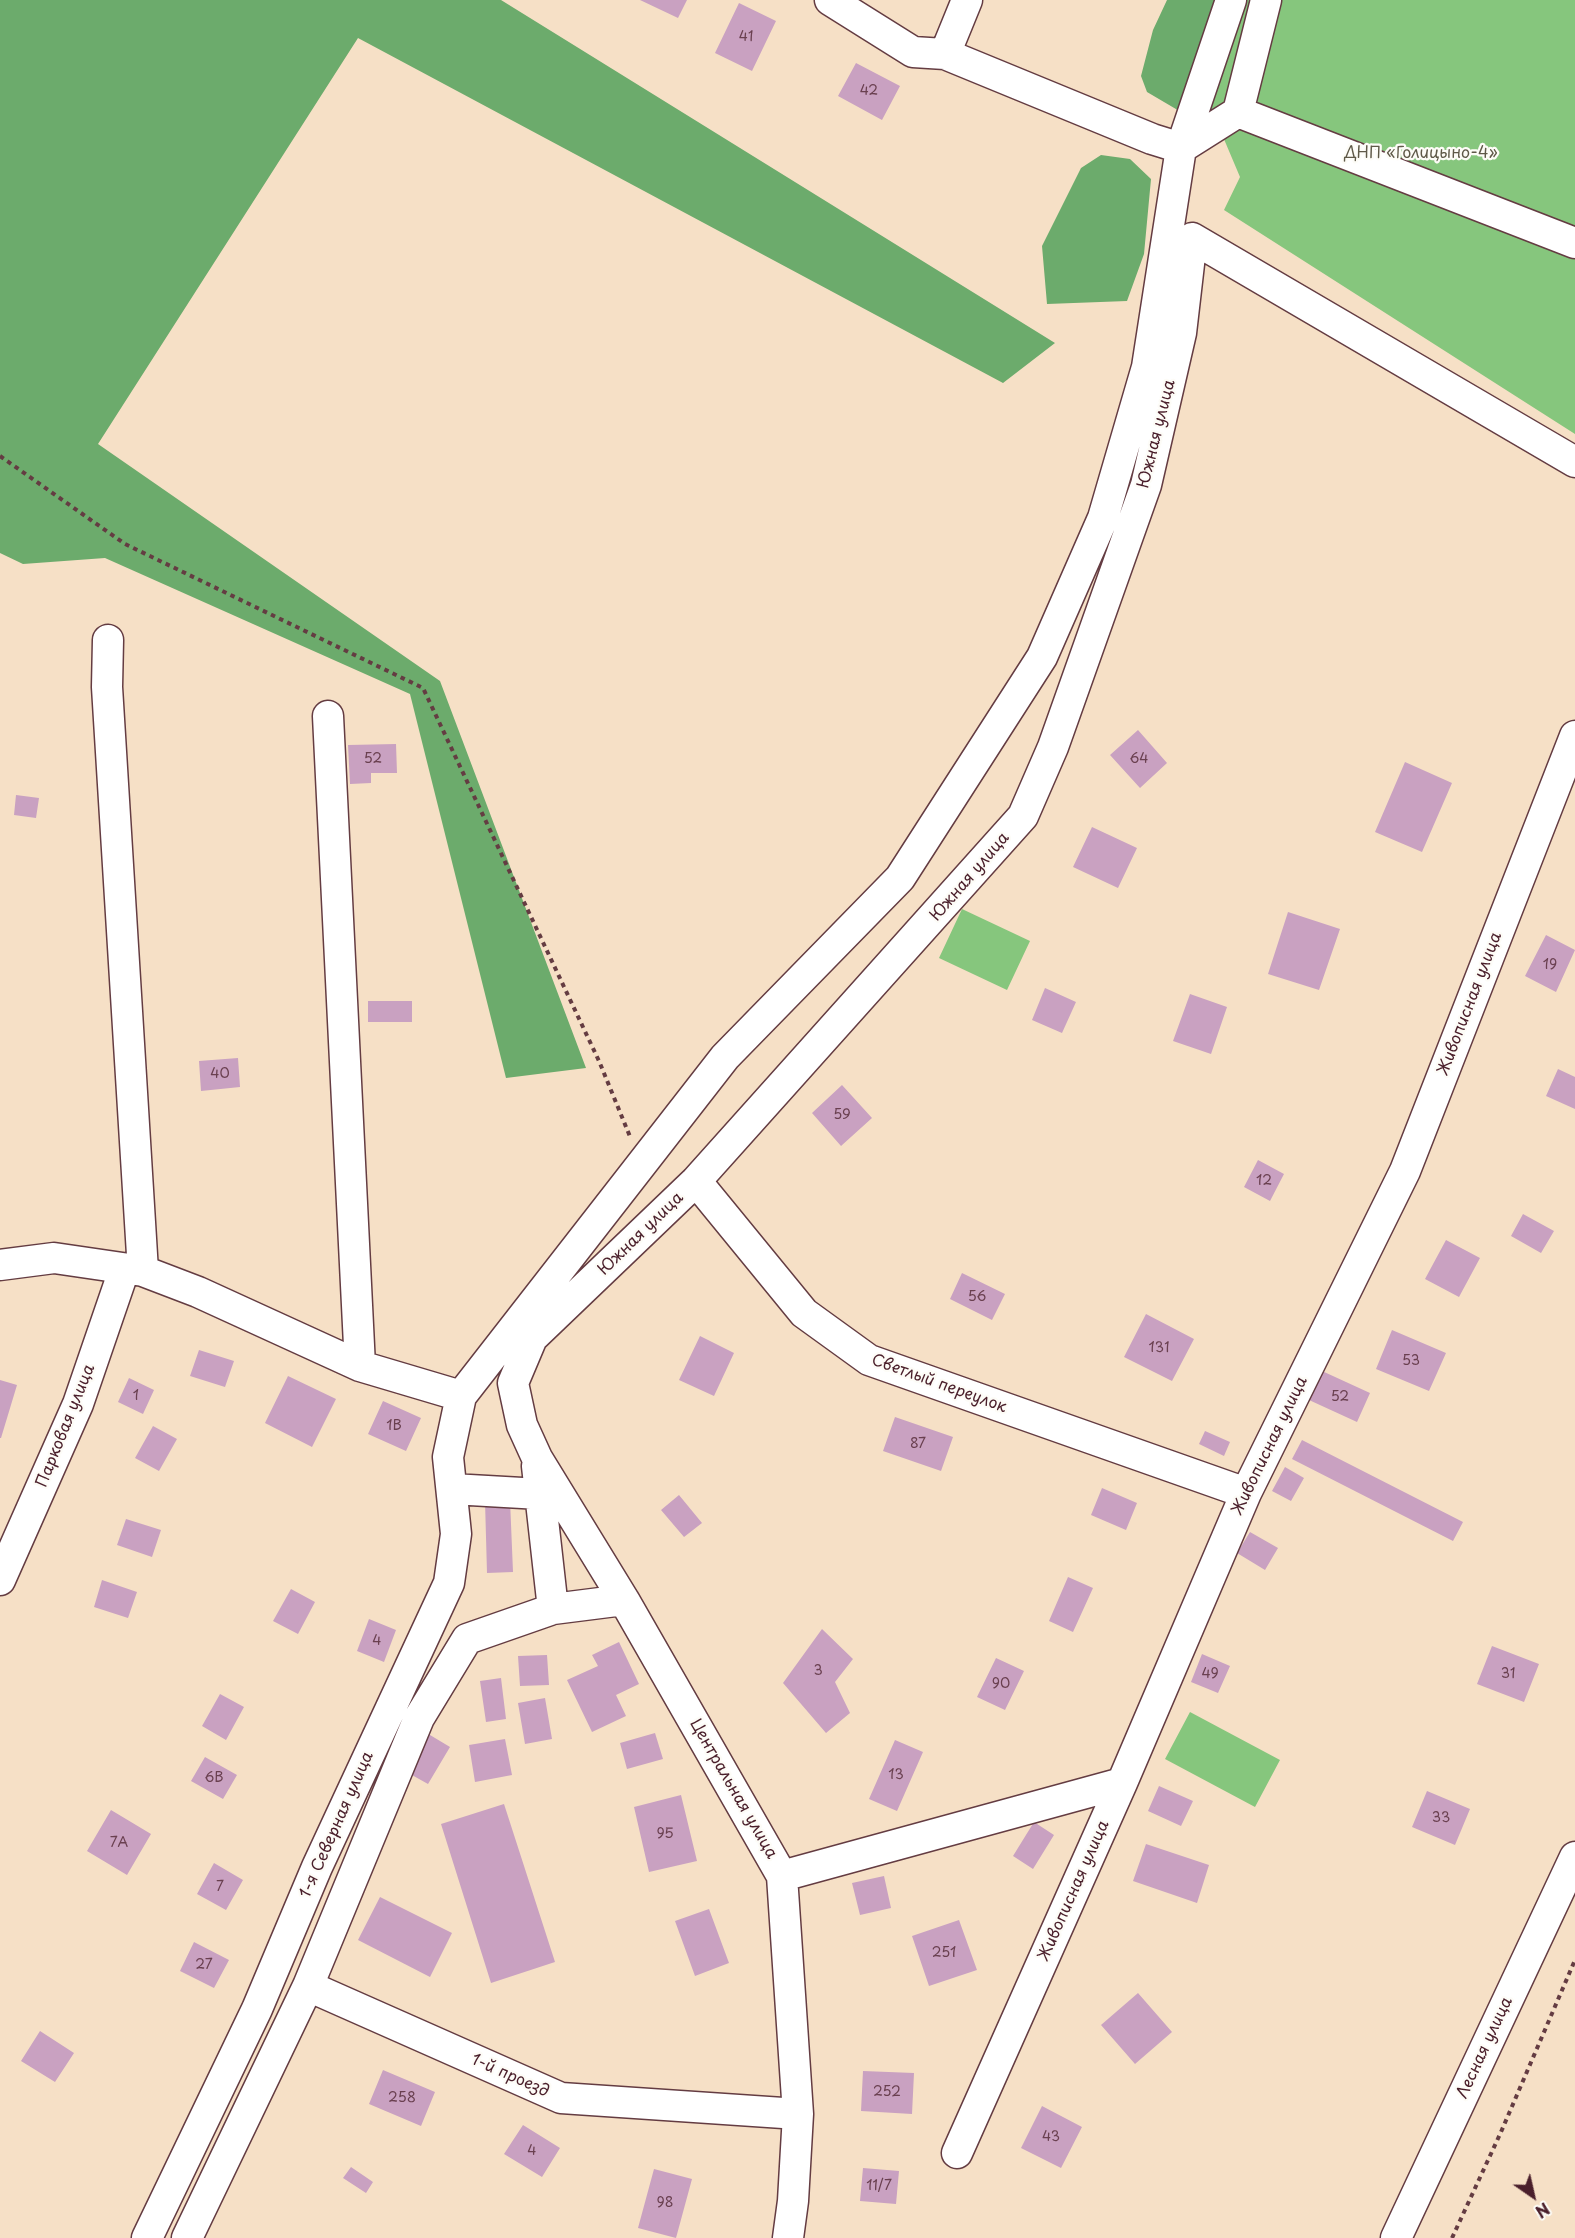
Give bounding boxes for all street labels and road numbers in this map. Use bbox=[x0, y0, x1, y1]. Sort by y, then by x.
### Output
street label: Южная улица bbox=[1134, 378, 1180, 490]
street label: Южная улица bbox=[926, 829, 1014, 925]
street label: Живописная улица bbox=[1434, 930, 1506, 1078]
street label: Южная улица bbox=[594, 1189, 688, 1279]
street label: Светлый переулок bbox=[869, 1351, 1009, 1417]
street label: Парковая улица bbox=[33, 1362, 99, 1490]
street label: Живописная улица bbox=[1228, 1373, 1312, 1519]
street label: Центральная улица bbox=[685, 1716, 781, 1862]
street label: 1-я Северная улица bbox=[296, 1749, 378, 1901]
street label: Живописная улица bbox=[1034, 1818, 1114, 1964]
street label: Лесная улица bbox=[1453, 1994, 1517, 2102]
street label: 1-й проезд bbox=[468, 2050, 552, 2102]

